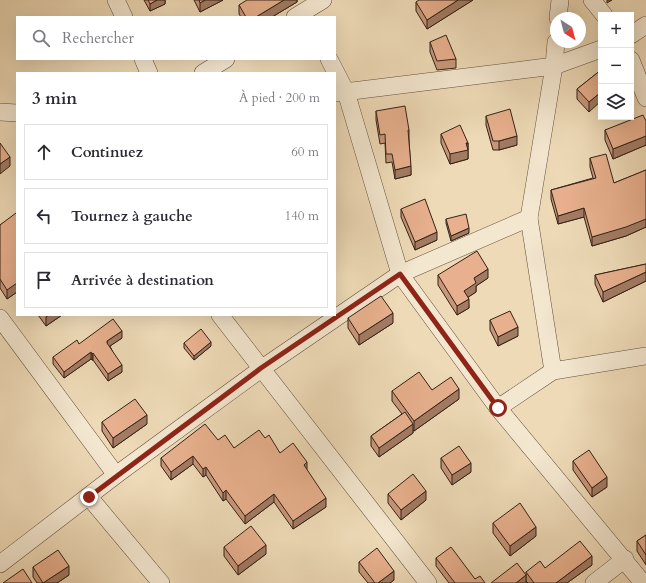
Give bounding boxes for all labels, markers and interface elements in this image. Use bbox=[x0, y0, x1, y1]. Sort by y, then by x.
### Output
north arrow bbox=[550, 12, 586, 48]
map controls bbox=[598, 12, 634, 120]
button: + bbox=[598, 12, 634, 48]
search box bbox=[16, 16, 336, 60]
icon: search bbox=[30, 27, 52, 49]
text: Rechercher bbox=[62, 28, 134, 48]
button: − bbox=[598, 48, 634, 84]
button: layers bbox=[598, 84, 634, 120]
text: 3 min bbox=[32, 87, 77, 110]
text: À pied · 200 m bbox=[239, 89, 320, 107]
icon: ahead bbox=[33, 141, 55, 163]
text: Continuez bbox=[71, 142, 143, 162]
text: 60 m bbox=[291, 143, 319, 161]
icon: left bbox=[33, 205, 55, 227]
text: Tournez à gauche bbox=[71, 206, 193, 226]
text: 140 m bbox=[285, 207, 319, 225]
icon: arrive bbox=[33, 269, 55, 291]
text: Arrivée à destination bbox=[71, 270, 214, 290]
route start bbox=[489, 399, 507, 417]
route end bbox=[80, 488, 98, 506]

